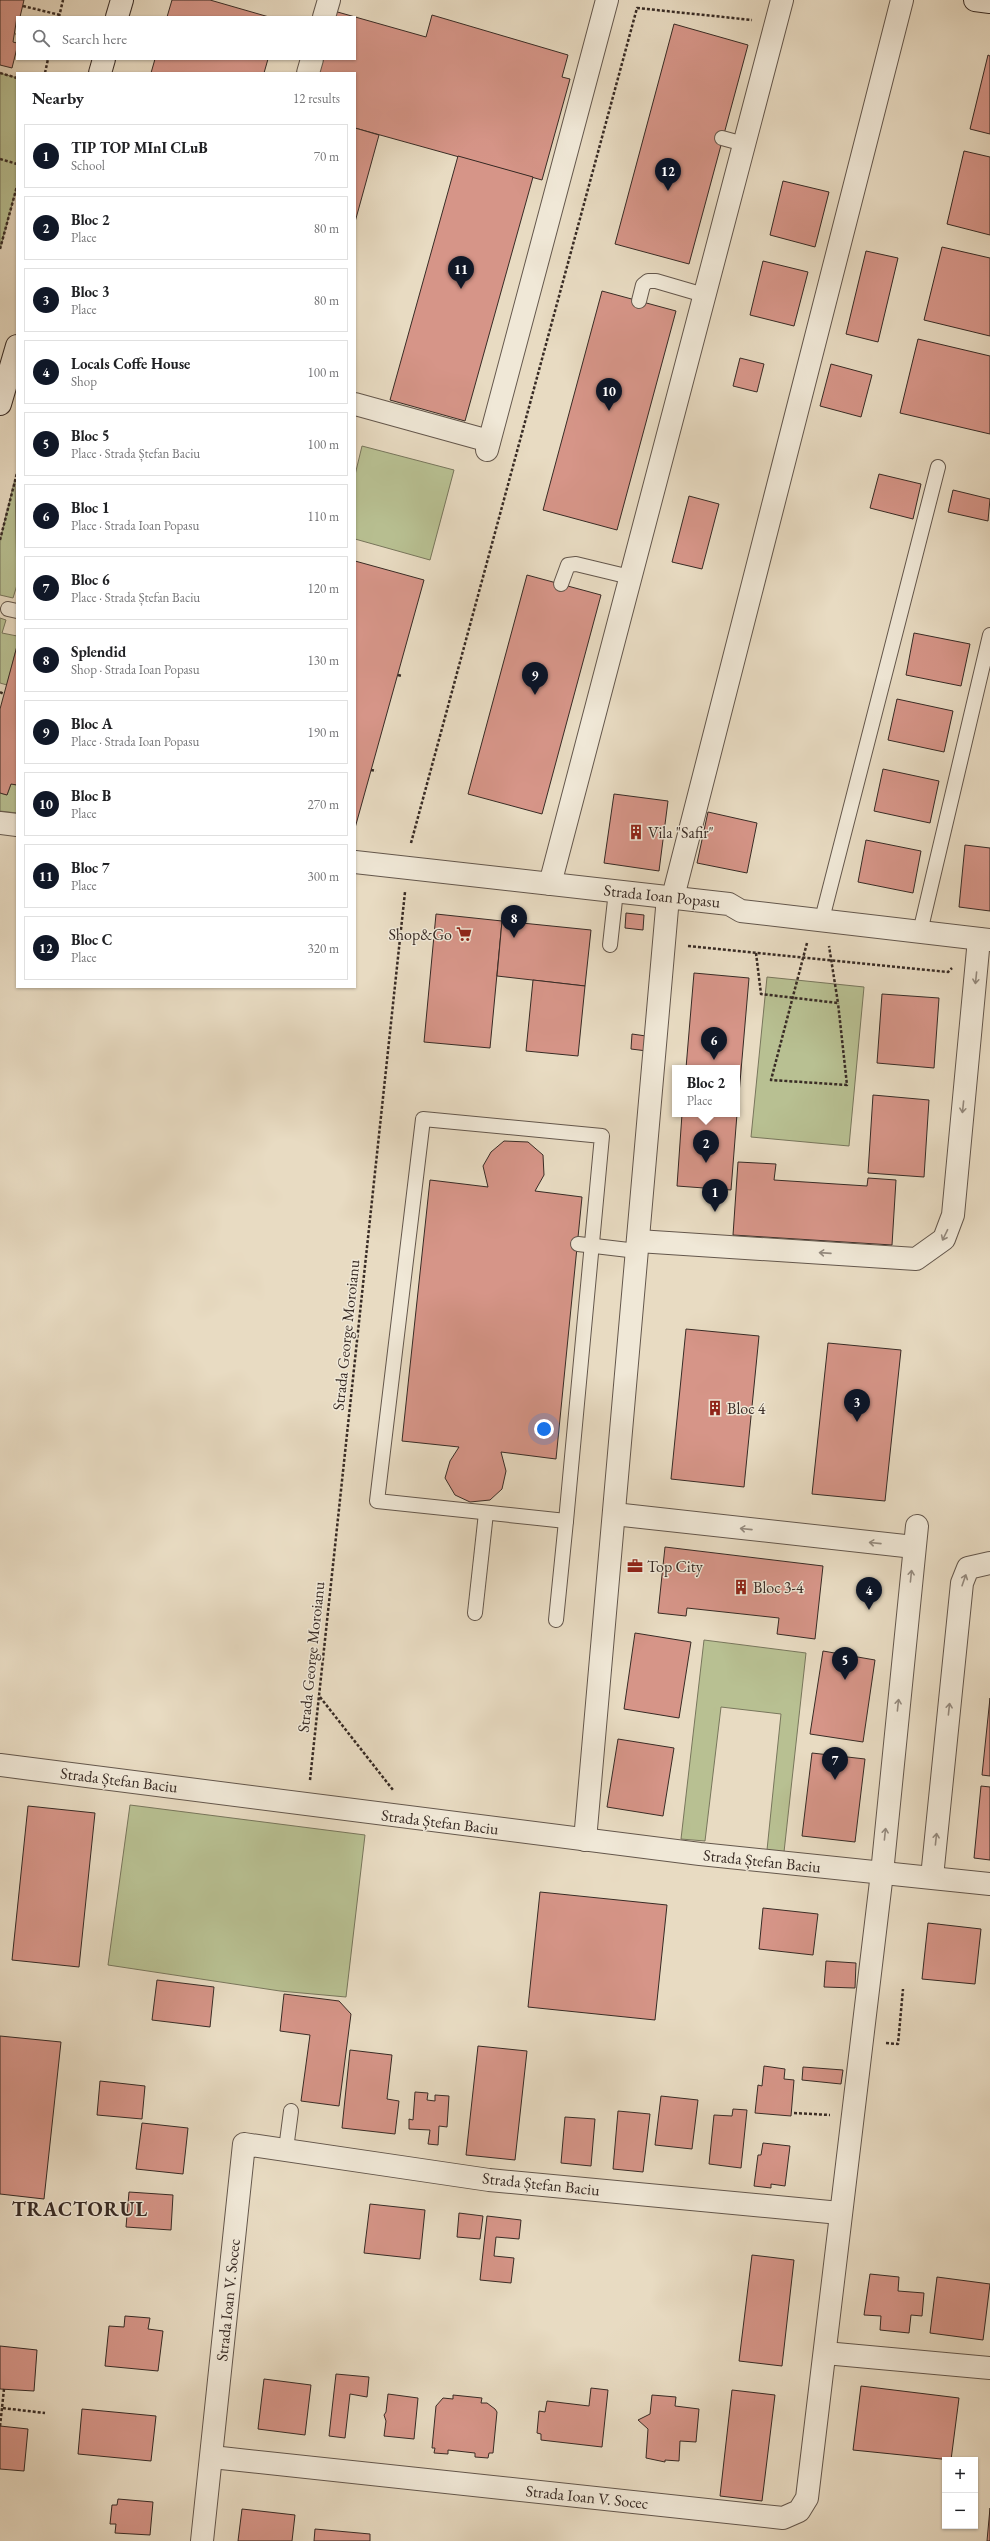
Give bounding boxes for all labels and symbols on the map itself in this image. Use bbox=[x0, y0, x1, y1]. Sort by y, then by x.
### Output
pin: 12 bbox=[655, 158, 681, 191]
pin: 11 bbox=[448, 256, 474, 289]
pin: 10 bbox=[596, 378, 622, 411]
pin: 9 bbox=[522, 662, 548, 695]
place label: Vila "Safir" bbox=[648, 822, 714, 843]
building icon: Vila "Safir" bbox=[627, 823, 645, 841]
street label: Strada Ioan Popasu bbox=[603, 879, 722, 913]
pin: 8 bbox=[501, 905, 527, 938]
place label: Shop&Go bbox=[388, 924, 452, 945]
supermarket icon: Shop&Go bbox=[455, 925, 473, 943]
one-way arrow bbox=[973, 971, 980, 984]
pin: 6 bbox=[701, 1027, 727, 1060]
one-way arrow bbox=[960, 1100, 967, 1113]
pin: 2 bbox=[693, 1130, 719, 1163]
pin: 1 bbox=[702, 1179, 728, 1212]
one-way arrow bbox=[941, 1229, 948, 1241]
one-way arrow bbox=[819, 1250, 832, 1257]
street label: Strada George Moroianu bbox=[328, 1258, 364, 1412]
pin: 3 bbox=[844, 1389, 870, 1422]
place label: Bloc 4 bbox=[727, 1398, 766, 1419]
building icon: Bloc 4 bbox=[706, 1399, 724, 1417]
your location bbox=[534, 1419, 554, 1439]
one-way arrow bbox=[740, 1525, 753, 1532]
one-way arrow bbox=[869, 1539, 882, 1546]
place label: Top City bbox=[647, 1556, 704, 1577]
office icon: Top City bbox=[626, 1557, 644, 1575]
one-way arrow bbox=[908, 1569, 915, 1582]
one-way arrow bbox=[960, 1575, 968, 1587]
place label: Bloc 3-4 bbox=[753, 1577, 804, 1598]
pin: 4 bbox=[856, 1577, 882, 1610]
building icon: Bloc 3-4 bbox=[732, 1578, 750, 1596]
street label: Strada George Moroianu bbox=[293, 1580, 329, 1734]
pin: 5 bbox=[832, 1647, 858, 1680]
one-way arrow bbox=[895, 1699, 902, 1712]
one-way arrow bbox=[945, 1703, 953, 1716]
pin: 7 bbox=[822, 1747, 848, 1780]
street label: Strada Ștefan Baciu bbox=[59, 1762, 179, 1798]
street label: Strada Ștefan Baciu bbox=[380, 1804, 500, 1840]
one-way arrow bbox=[882, 1828, 889, 1841]
one-way arrow bbox=[932, 1833, 940, 1846]
street label: Strada Ștefan Baciu bbox=[702, 1844, 822, 1878]
street label: Strada Ștefan Baciu bbox=[481, 2167, 601, 2201]
district label: TRACTORUL bbox=[12, 2196, 148, 2222]
street label: Strada Ioan V. Socec bbox=[211, 2238, 245, 2362]
street label: Strada Ioan V. Socec bbox=[525, 2480, 649, 2514]

